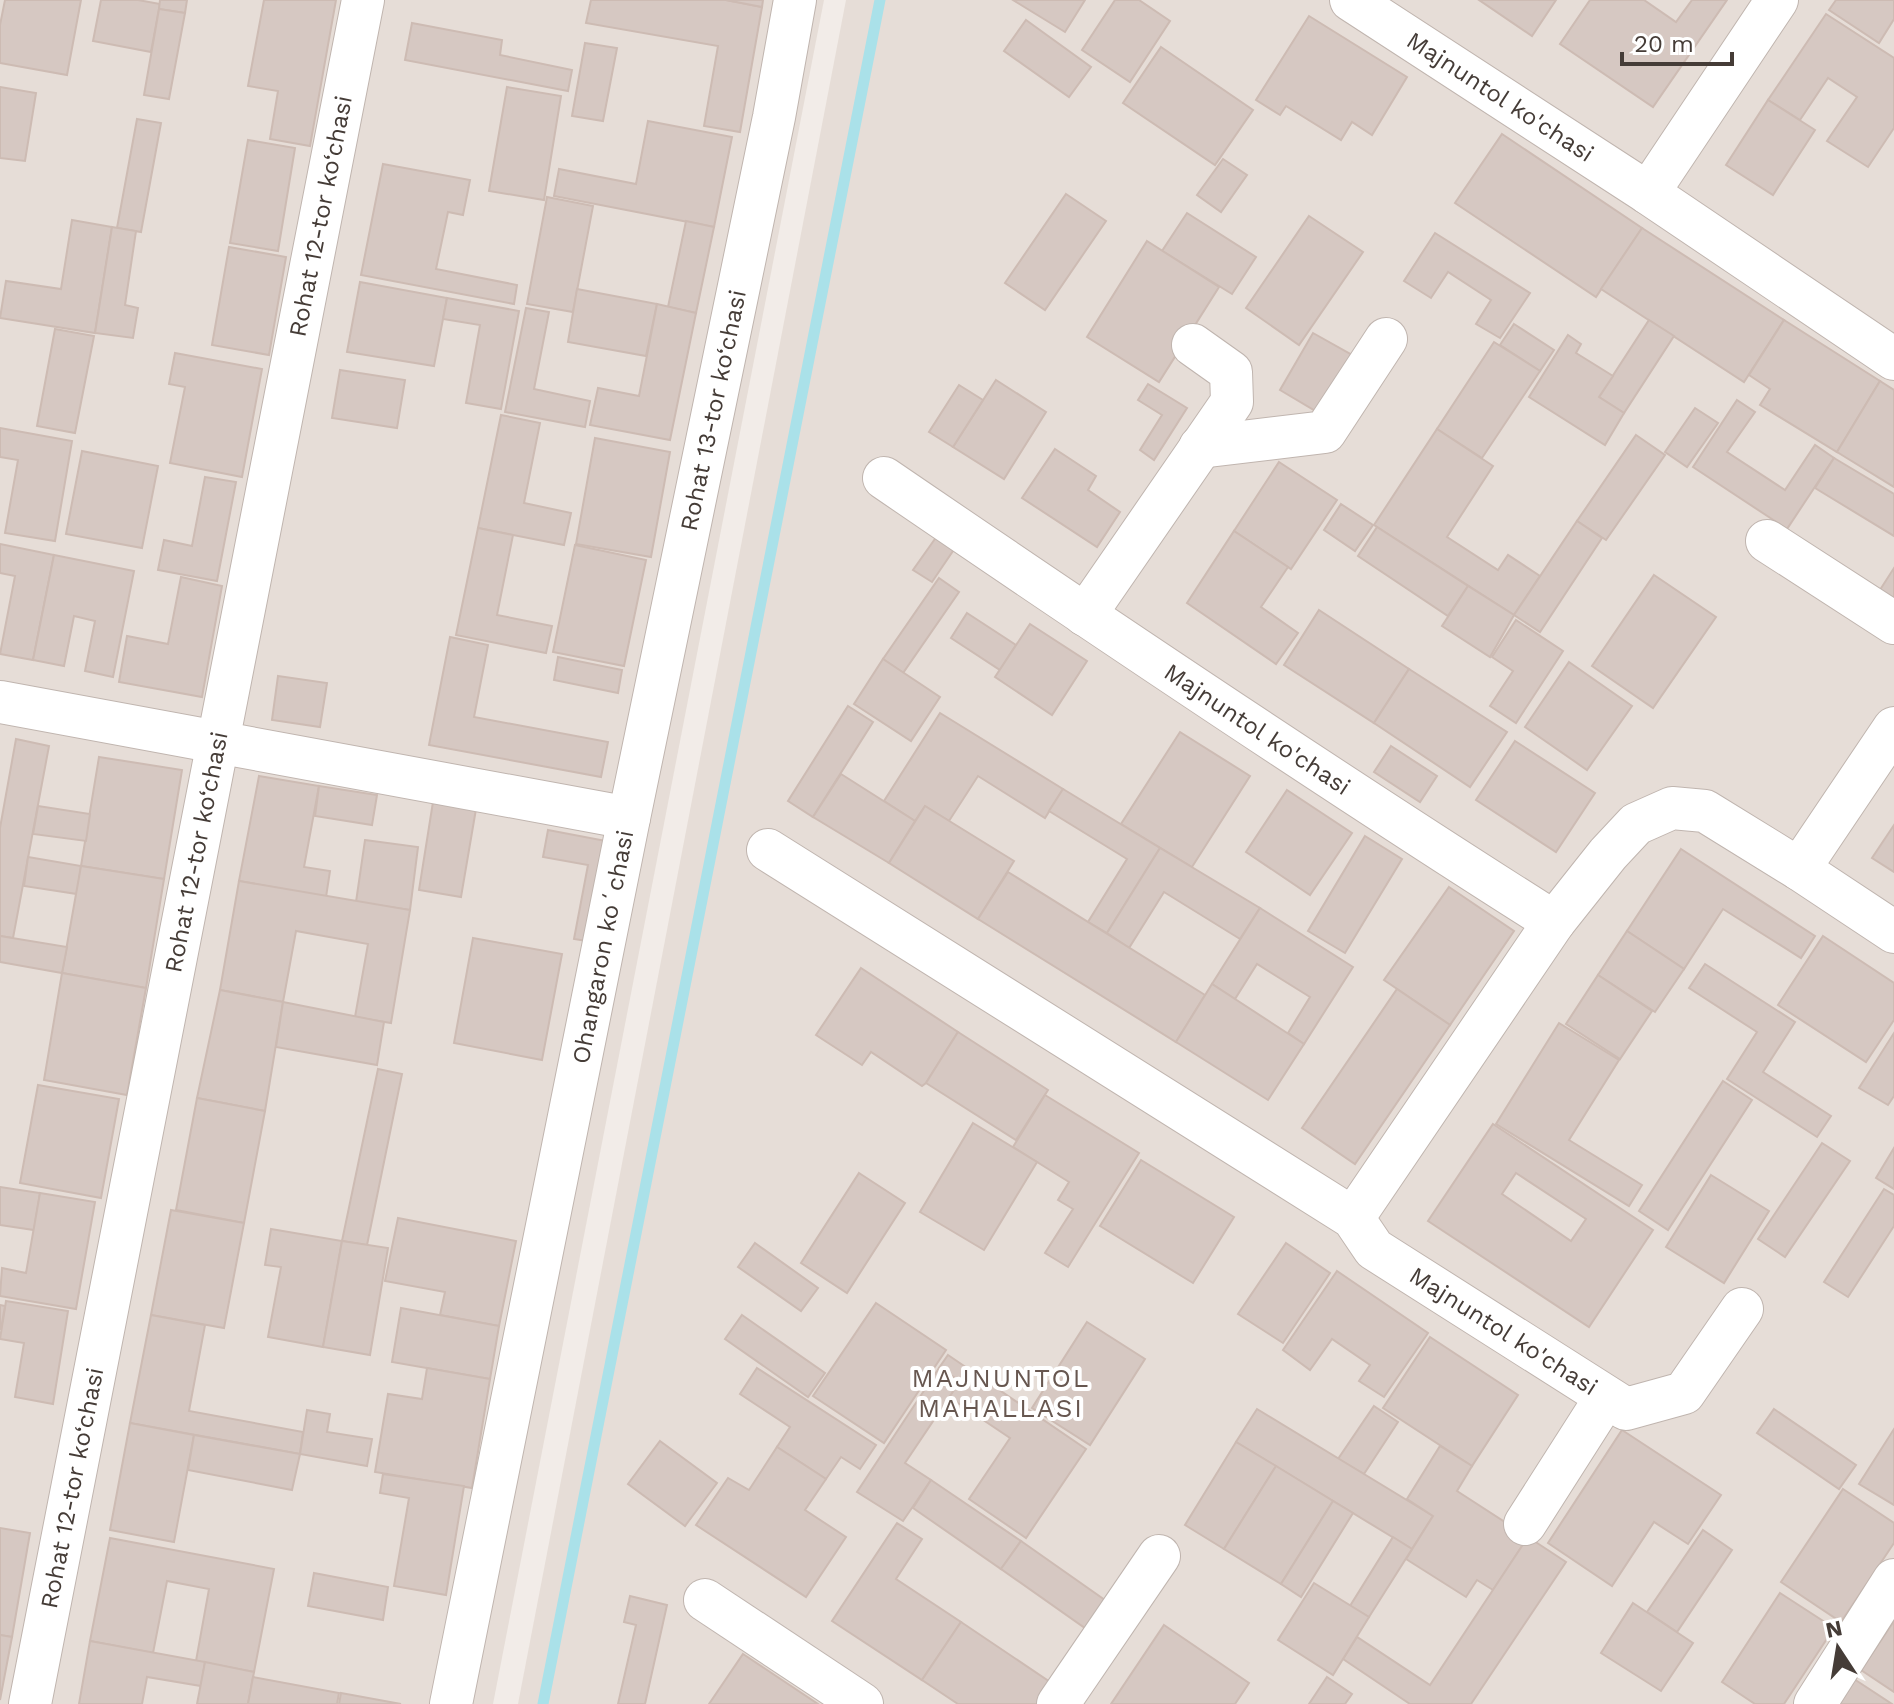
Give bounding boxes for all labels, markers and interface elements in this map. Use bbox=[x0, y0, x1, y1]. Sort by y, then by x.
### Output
scale bar bbox=[1622, 16, 1732, 66]
street label: Majnuntol ko'chasi bbox=[1402, 26, 1599, 168]
text: 20 m bbox=[1634, 30, 1694, 58]
street label: Rohat 12-tor ko‘chasi bbox=[284, 93, 358, 339]
street label: Rohat 13-tor ko‘chasi bbox=[675, 287, 752, 533]
street label: Majnuntol ko'chasi bbox=[1159, 658, 1355, 801]
street label: Rohat 12-tor ko‘chasi bbox=[159, 729, 234, 975]
street label: Ohangaron koʻchasi bbox=[567, 828, 639, 1066]
street label: Majnuntol ko'chasi bbox=[1404, 1261, 1603, 1401]
district label: MAJNUNTOL MAHALLASI bbox=[912, 1363, 1090, 1423]
street label: Rohat 12-tor ko‘chasi bbox=[35, 1365, 109, 1611]
north arrow bbox=[1798, 1608, 1878, 1688]
text: N bbox=[1823, 1615, 1845, 1643]

